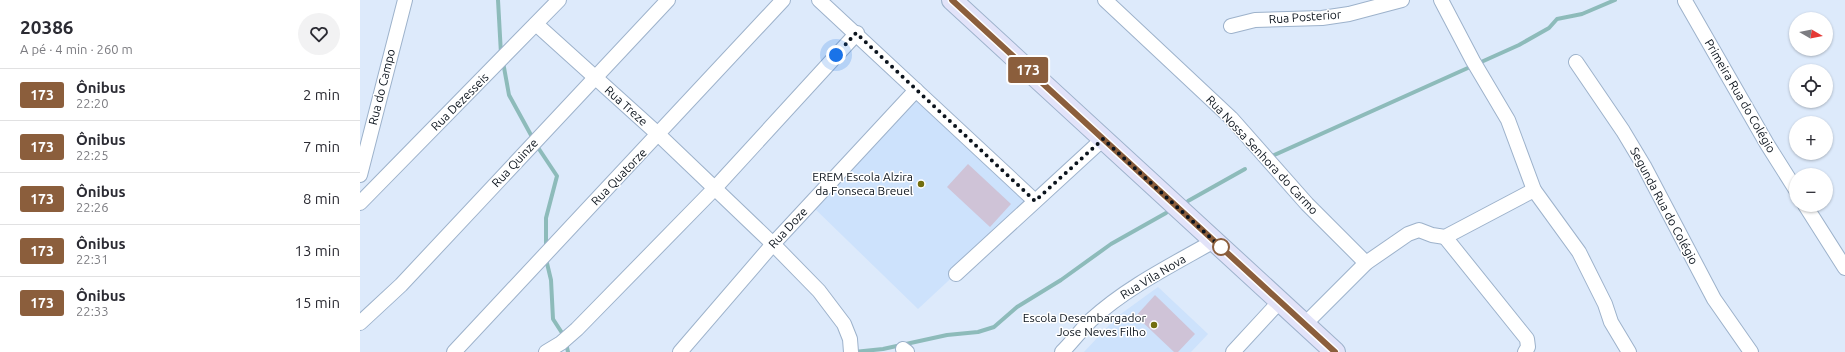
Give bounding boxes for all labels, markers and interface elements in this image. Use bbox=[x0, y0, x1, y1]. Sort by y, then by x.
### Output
street label: Rua Posterior bbox=[1268, 7, 1342, 26]
north arrow bbox=[1789, 12, 1833, 56]
map controls bbox=[1789, 12, 1833, 212]
button: heart bbox=[298, 13, 340, 55]
text: 20386 bbox=[20, 16, 74, 38]
street label: Primeira Rua do Colégio bbox=[1703, 37, 1778, 155]
text: A pé · 4 min · 260 m bbox=[20, 42, 133, 56]
your location bbox=[826, 45, 846, 65]
street label: Rua do Campo bbox=[366, 47, 397, 126]
line badge: 173 bbox=[1005, 57, 1051, 83]
text: 173 bbox=[1016, 62, 1040, 78]
button: locate bbox=[1789, 64, 1833, 108]
street label: Rua Dezesseis bbox=[428, 70, 491, 133]
text: Ônibus bbox=[76, 79, 126, 96]
street label: Rua Treze bbox=[602, 83, 650, 128]
text: 2 min bbox=[303, 86, 340, 103]
text: 173 bbox=[30, 87, 54, 103]
street label: Rua Nossa Senhora do Carmo bbox=[1204, 93, 1321, 217]
text: 22:20 bbox=[76, 96, 109, 110]
button: + bbox=[1789, 116, 1833, 160]
text: Ônibus bbox=[76, 131, 126, 148]
street label: Rua Quinze bbox=[489, 136, 540, 189]
text: 7 min bbox=[303, 138, 340, 155]
text: 173 bbox=[30, 139, 54, 155]
street label: Segunda Rua do Colégio bbox=[1628, 145, 1701, 266]
street label: Rua Quatorze bbox=[588, 146, 649, 208]
text: 22:25 bbox=[76, 148, 109, 162]
button: − bbox=[1789, 168, 1833, 212]
place label: EREM Escola Alzira da Fonseca Breuel bbox=[812, 170, 913, 197]
marker: EREM Escola Alzira da Fonseca Breuel bbox=[916, 179, 926, 189]
text: Ônibus bbox=[76, 183, 126, 200]
text: 8 min bbox=[303, 190, 340, 207]
text: 173 bbox=[30, 191, 54, 207]
text: 22:26 bbox=[76, 200, 109, 214]
street label: Rua Doze bbox=[766, 205, 810, 251]
text: Ônibus bbox=[76, 235, 126, 252]
unlabelled marker bbox=[1212, 238, 1230, 256]
text: 13 min bbox=[294, 242, 340, 259]
text: 173 bbox=[30, 243, 54, 259]
text: 22:31 bbox=[76, 252, 109, 266]
street label: Rua Vila Nova bbox=[1118, 252, 1188, 301]
text: Ônibus bbox=[76, 287, 126, 304]
text: 15 min bbox=[294, 294, 340, 311]
text: 173 bbox=[30, 295, 54, 311]
text: 22:33 bbox=[76, 304, 109, 318]
place label: Escola Desembargador Jose Neves Filho bbox=[1023, 311, 1146, 338]
marker: Escola Desembargador Jose Neves Filho bbox=[1149, 320, 1159, 330]

